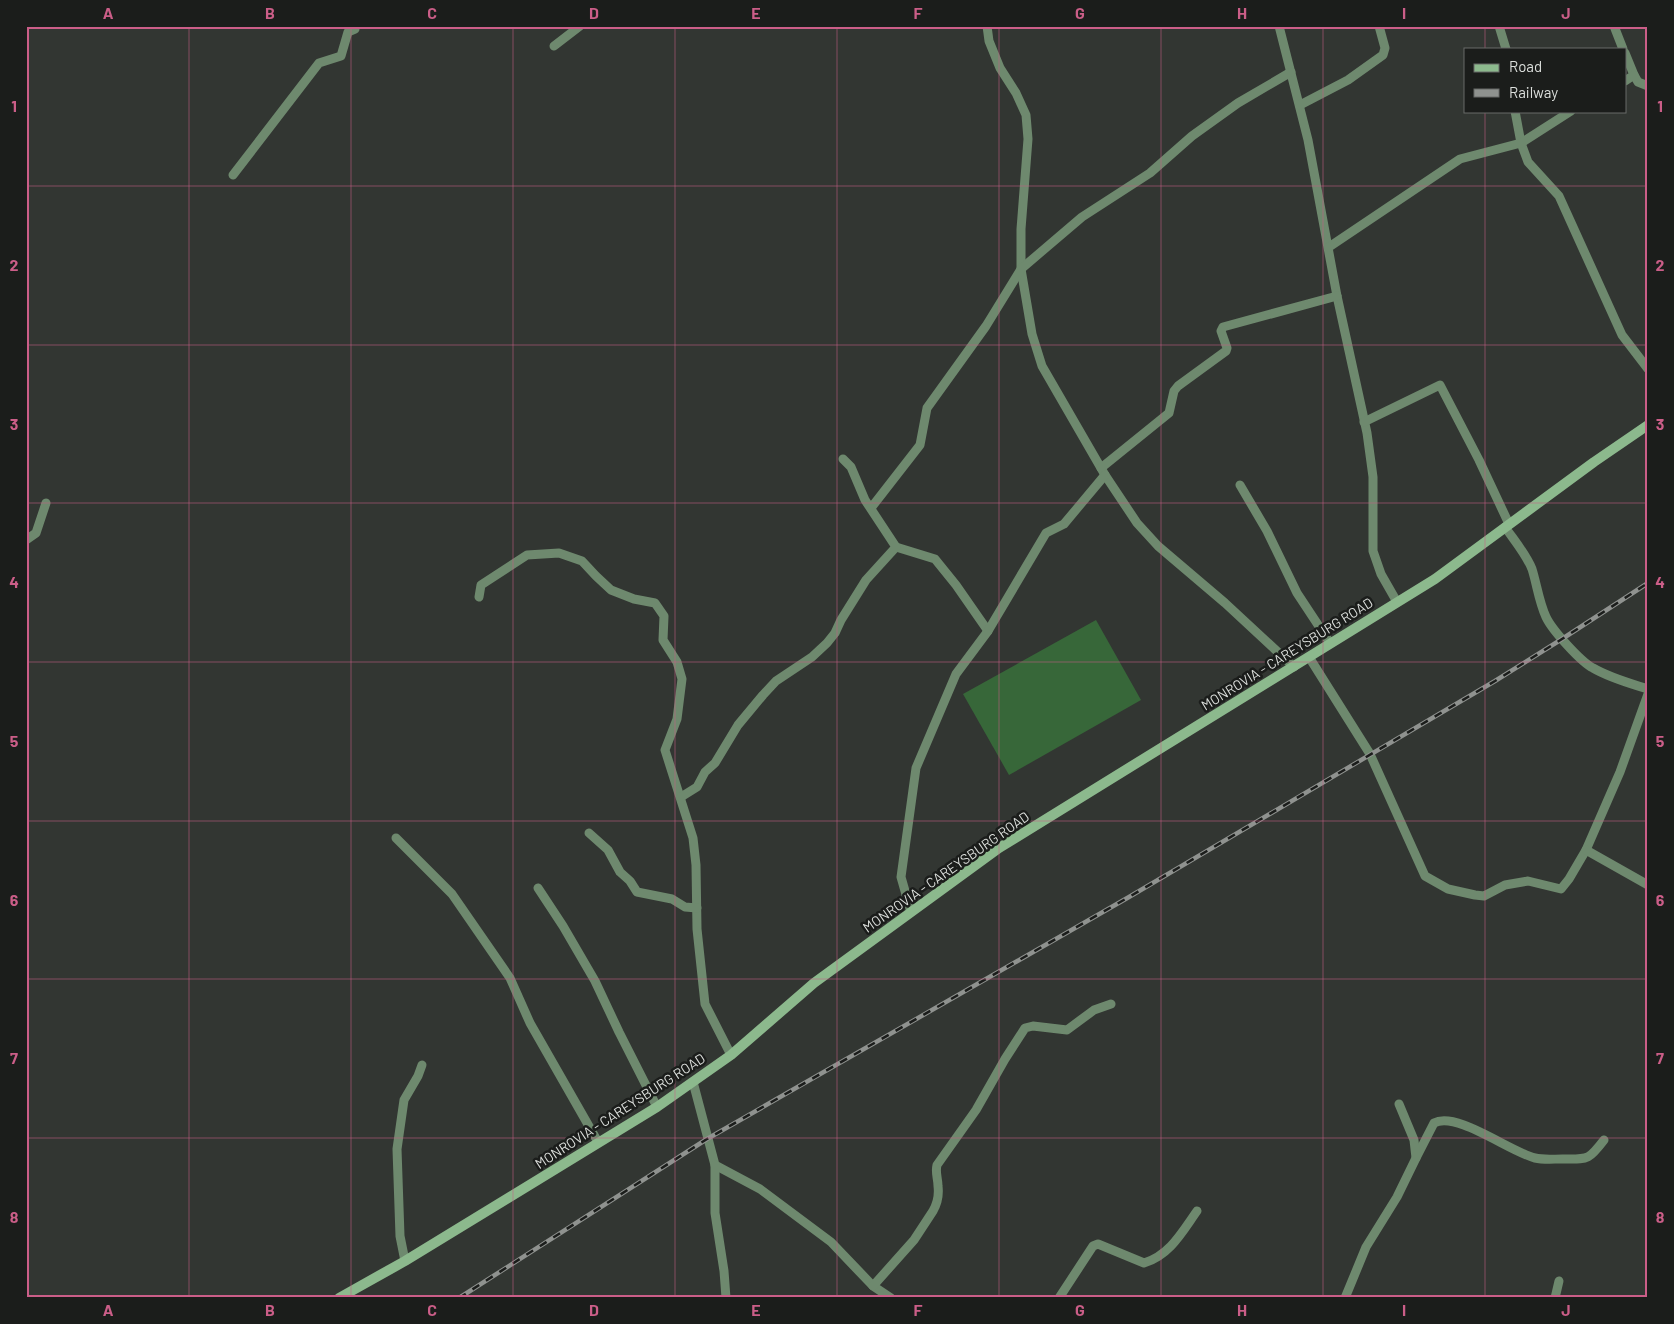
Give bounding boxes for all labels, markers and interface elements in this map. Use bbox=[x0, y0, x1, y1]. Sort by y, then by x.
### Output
text: A bbox=[103, 3, 114, 22]
text: B bbox=[265, 3, 275, 22]
text: C bbox=[427, 3, 437, 22]
text: D bbox=[589, 3, 599, 22]
text: E bbox=[751, 3, 761, 22]
text: F bbox=[914, 3, 923, 22]
text: G bbox=[1075, 3, 1085, 22]
text: H bbox=[1237, 3, 1247, 22]
text: I bbox=[1402, 3, 1406, 22]
text: J bbox=[1561, 3, 1571, 22]
legend bbox=[1464, 48, 1626, 112]
text: Road bbox=[1509, 57, 1542, 75]
text: Railway bbox=[1509, 83, 1558, 101]
text: 1 bbox=[11, 96, 17, 115]
text: 1 bbox=[1657, 96, 1663, 115]
text: 2 bbox=[10, 255, 19, 274]
text: 2 bbox=[1656, 255, 1665, 274]
text: 3 bbox=[10, 414, 18, 433]
text: 3 bbox=[1656, 414, 1664, 433]
text: 4 bbox=[9, 572, 19, 591]
text: 4 bbox=[1655, 572, 1665, 591]
street label: MONROVIA - CAREYSBURG ROAD bbox=[1198, 594, 1376, 714]
text: 5 bbox=[10, 731, 19, 750]
text: 5 bbox=[1656, 731, 1665, 750]
street label: MONROVIA - CAREYSBURG ROAD bbox=[859, 808, 1032, 936]
text: 6 bbox=[10, 890, 19, 909]
text: 6 bbox=[1656, 890, 1665, 909]
text: 7 bbox=[10, 1048, 18, 1067]
text: 7 bbox=[1656, 1048, 1664, 1067]
street label: MONROVIA - CAREYSBURG ROAD bbox=[532, 1049, 708, 1172]
text: 8 bbox=[10, 1207, 19, 1226]
text: 8 bbox=[1656, 1207, 1665, 1226]
text: A bbox=[103, 1300, 114, 1319]
text: B bbox=[265, 1300, 275, 1319]
text: C bbox=[427, 1300, 437, 1319]
text: D bbox=[589, 1300, 599, 1319]
text: E bbox=[751, 1300, 761, 1319]
text: F bbox=[914, 1300, 923, 1319]
text: G bbox=[1075, 1300, 1085, 1319]
text: H bbox=[1237, 1300, 1247, 1319]
text: I bbox=[1402, 1300, 1406, 1319]
text: J bbox=[1561, 1300, 1571, 1319]

